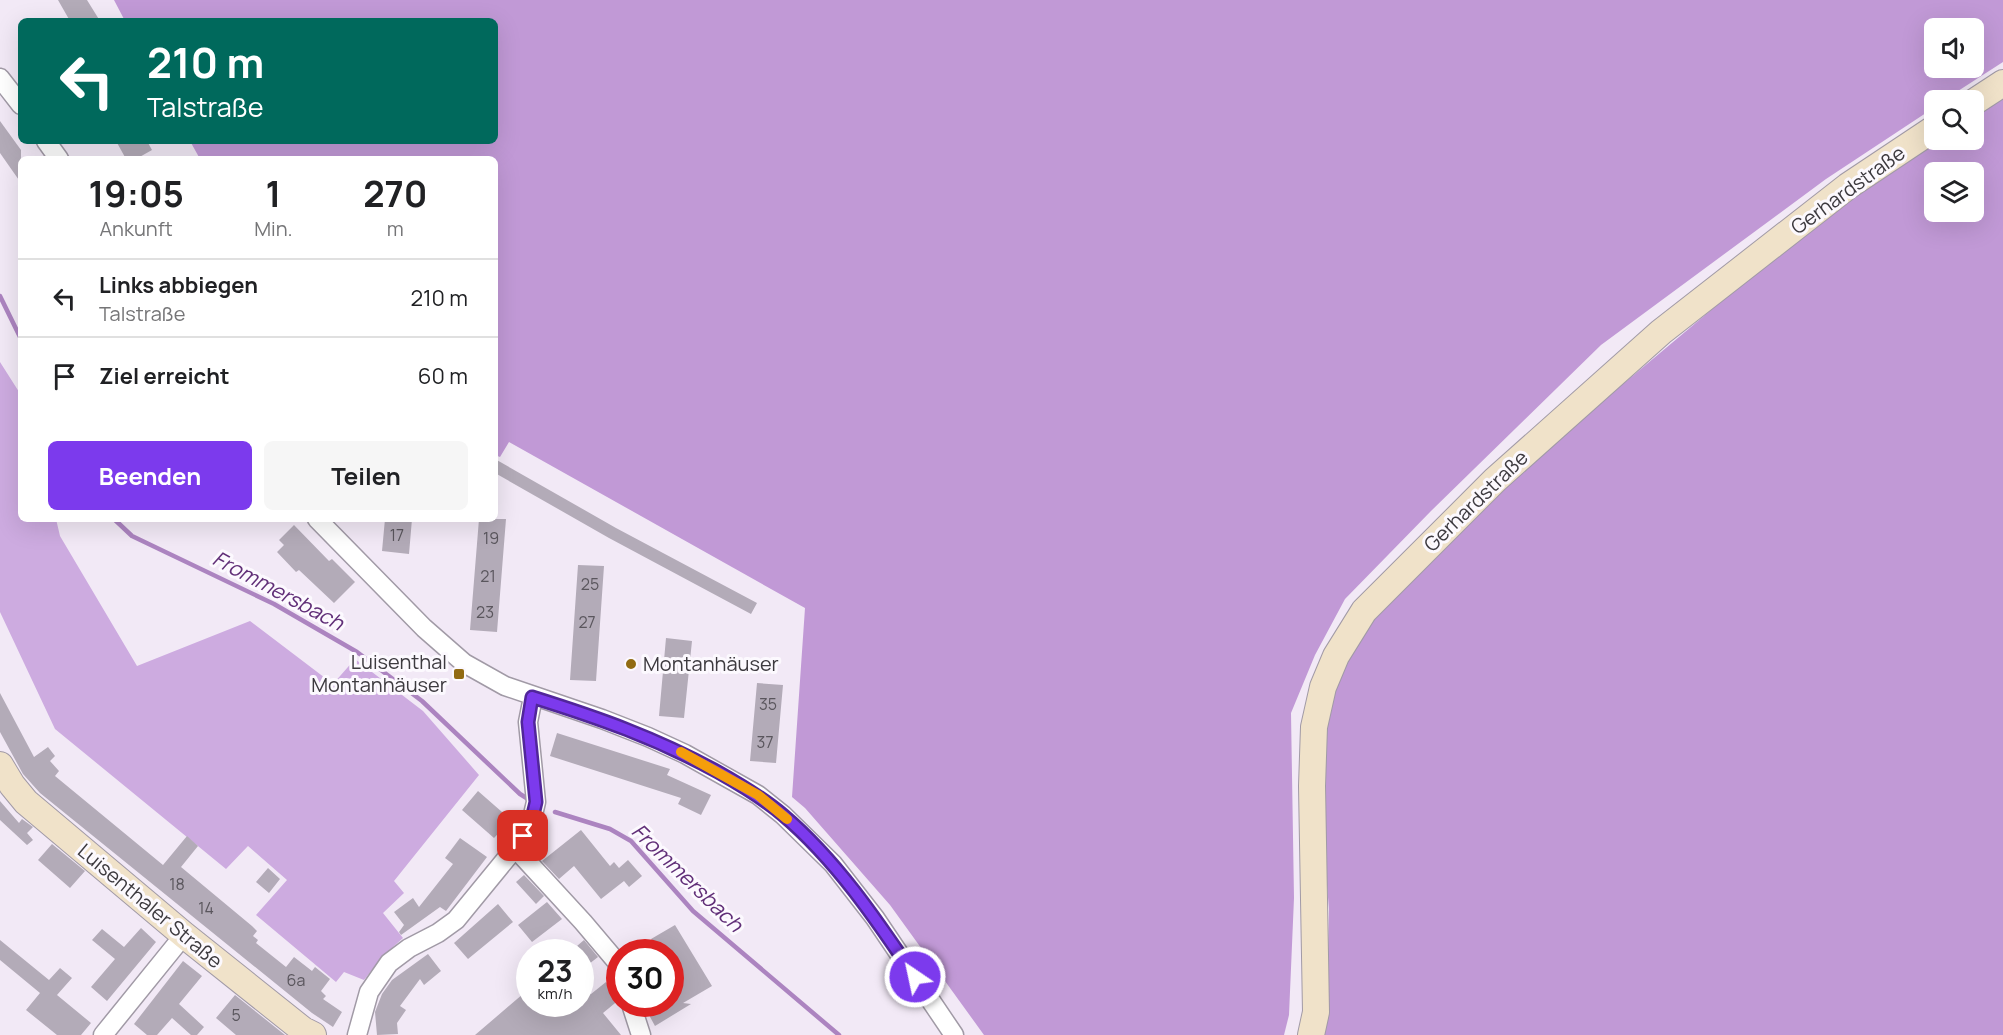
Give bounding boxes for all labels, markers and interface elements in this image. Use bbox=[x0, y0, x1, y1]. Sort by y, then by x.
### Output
map controls bbox=[1924, 18, 1984, 222]
button: sound bbox=[1924, 18, 1984, 78]
text: 210 m bbox=[147, 33, 264, 91]
icon: left bbox=[48, 42, 126, 120]
text: Talstraße bbox=[147, 88, 264, 125]
button: search bbox=[1924, 90, 1984, 150]
street label: Gerhardstraße bbox=[1785, 139, 1910, 240]
button: layers bbox=[1924, 162, 1984, 222]
text: 19:05 bbox=[88, 169, 184, 218]
text: 1 bbox=[266, 169, 281, 218]
text: 270 bbox=[363, 169, 428, 218]
text: Ankunft bbox=[99, 215, 173, 242]
text: Min. bbox=[254, 215, 293, 242]
text: m bbox=[387, 215, 404, 242]
text: Links abbiegen bbox=[99, 270, 258, 300]
icon: left bbox=[48, 282, 81, 315]
text: 210 m bbox=[410, 283, 468, 313]
text: Talstraße bbox=[99, 300, 185, 327]
icon: arrive bbox=[48, 360, 81, 393]
text: Ziel erreicht bbox=[99, 361, 230, 391]
text: 60 m bbox=[418, 361, 468, 391]
button: Beenden bbox=[48, 441, 252, 510]
button: Teilen bbox=[264, 441, 468, 510]
street label: Gerhardstraße bbox=[1418, 444, 1534, 557]
house number: 17 bbox=[390, 524, 404, 546]
house number: 19 bbox=[483, 527, 499, 549]
water label: Frommersbach bbox=[208, 544, 350, 637]
house number: 21 bbox=[480, 565, 496, 587]
house number: 25 bbox=[581, 573, 599, 595]
house number: 23 bbox=[476, 601, 494, 623]
house number: 27 bbox=[578, 611, 596, 633]
place label: Luisenthal Montanhäuser bbox=[311, 648, 447, 698]
place label: Montanhäuser bbox=[643, 650, 779, 677]
marker: Montanhäuser bbox=[624, 657, 638, 671]
marker: Luisenthal Montanhäuser bbox=[452, 667, 466, 681]
house number: 35 bbox=[759, 693, 777, 715]
house number: 37 bbox=[757, 731, 773, 753]
pin bbox=[497, 810, 548, 861]
water label: Frommersbach bbox=[626, 817, 751, 939]
icon: arrive bbox=[506, 819, 539, 852]
street label: Luisenthaler Straße bbox=[72, 837, 228, 974]
house number: 18 bbox=[169, 873, 185, 895]
house number: 14 bbox=[198, 897, 214, 919]
speed limit sign: 30 bbox=[606, 939, 684, 1017]
position arrow bbox=[883, 945, 947, 1009]
text: 23 bbox=[537, 950, 573, 991]
house number: 6a bbox=[287, 969, 305, 991]
text: km/h bbox=[538, 983, 572, 1004]
house number: 5 bbox=[231, 1004, 241, 1026]

